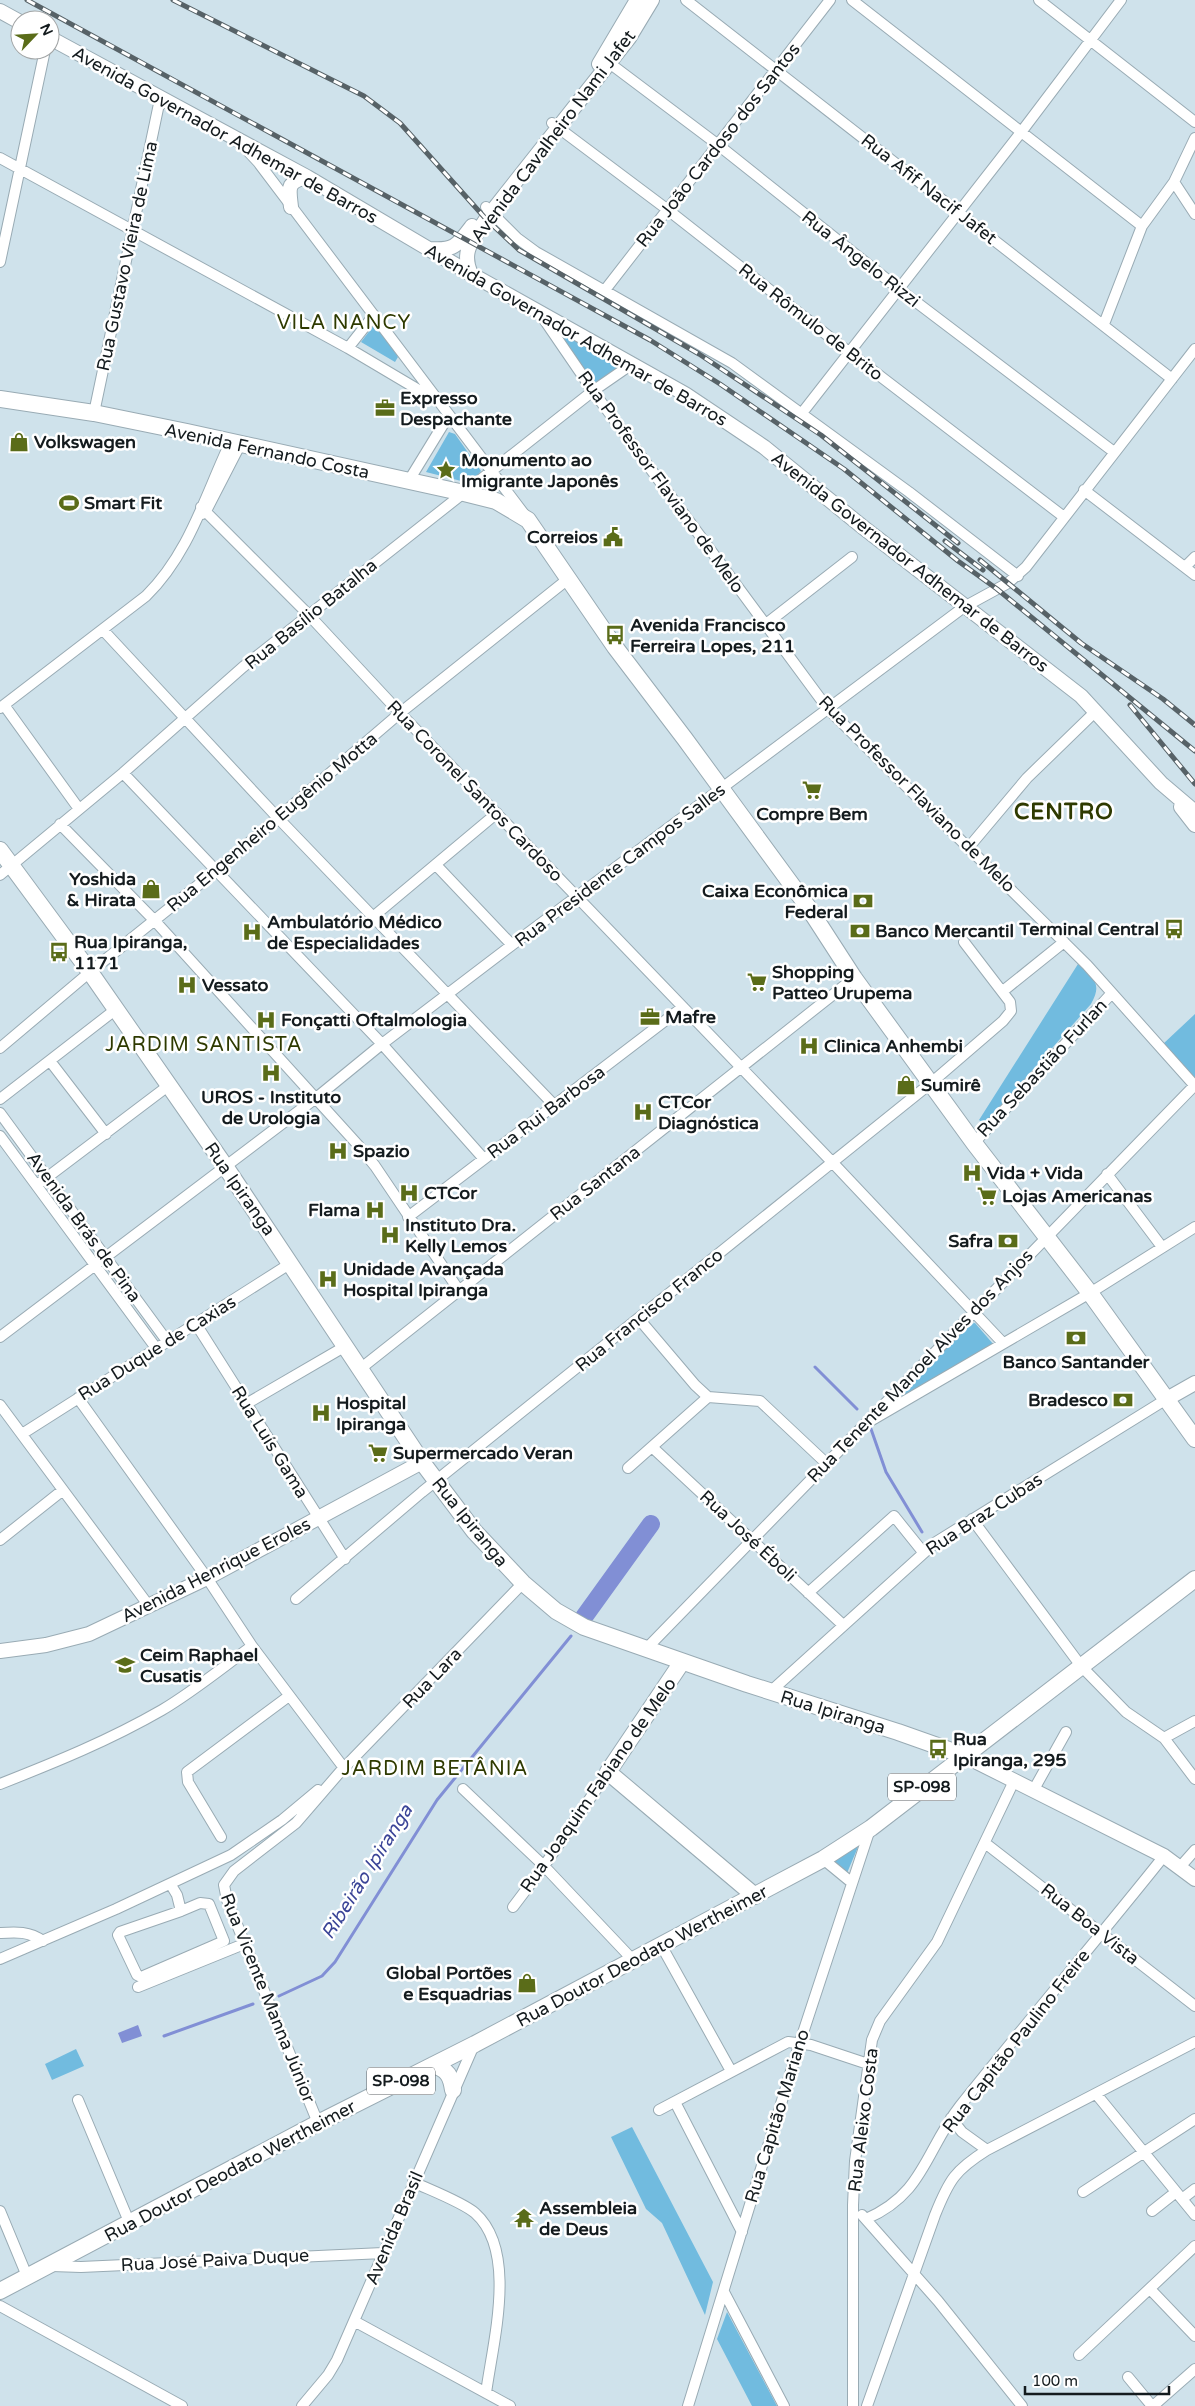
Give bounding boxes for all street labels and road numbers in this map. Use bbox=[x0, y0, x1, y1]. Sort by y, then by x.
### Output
street label: Avenida Cavalheiro Nami Jafet bbox=[466, 25, 640, 247]
street label: Rua João Cardoso dos Santos bbox=[631, 38, 805, 252]
street label: Avenida Governador Adhemar de Barros bbox=[68, 42, 382, 228]
street label: Rua Afif Nacif Jafet bbox=[857, 129, 1001, 249]
street label: Rua Gustavo Vieira de Lima bbox=[92, 139, 162, 373]
street label: Rua Ângelo Rizzi bbox=[797, 206, 925, 312]
street label: Avenida Governador Adhemar de Barros bbox=[421, 239, 731, 431]
street label: Rua Rômulo de Brito bbox=[734, 259, 888, 385]
street label: Rua Professor Flaviano de Melo bbox=[573, 367, 749, 597]
street label: Avenida Fernando Costa bbox=[162, 419, 372, 483]
street label: Avenida Governador Adhemar de Barros bbox=[767, 447, 1053, 677]
street label: Rua Basílio Batalha bbox=[240, 554, 382, 674]
street label: Rua Professor Flaviano de Melo bbox=[814, 691, 1020, 897]
street label: Rua Coronel Santos Cardoso bbox=[382, 696, 568, 886]
street label: Rua Engenheiro Eugênio Motta bbox=[162, 727, 382, 917]
street label: Rua Presidente Campos Salles bbox=[510, 779, 730, 951]
street label: Rua Sebastião Furlan bbox=[972, 994, 1112, 1142]
street label: Rua Rui Barbosa bbox=[483, 1060, 609, 1164]
street label: Rua Ipiranga bbox=[200, 1138, 280, 1240]
street label: Rua Santana bbox=[545, 1141, 645, 1225]
street label: Avenida Brás de Pina bbox=[22, 1148, 146, 1306]
street label: Rua Francisco Franco bbox=[571, 1244, 727, 1376]
street label: Rua Tenente Manoel Alves dos Anjos bbox=[802, 1245, 1038, 1487]
street label: Rua Duque de Caxias bbox=[74, 1290, 240, 1406]
street label: Rua Luís Gama bbox=[227, 1382, 313, 1502]
street label: Rua Braz Cubas bbox=[921, 1468, 1047, 1560]
street label: Rua Ipiranga bbox=[427, 1473, 513, 1571]
street label: Rua José Éboli bbox=[695, 1486, 801, 1586]
street label: Avenida Henrique Eroles bbox=[118, 1513, 314, 1627]
street label: Rua Lara bbox=[398, 1643, 466, 1713]
street label: Rua Joaquim Fabiano de Melo bbox=[515, 1673, 681, 1897]
street label: Rua Ipiranga bbox=[778, 1686, 888, 1738]
road number: SP-098 bbox=[888, 1774, 956, 1800]
street label: Rua Boa Vista bbox=[1036, 1879, 1144, 1969]
street label: Rua Doutor Deodato Wertheimer bbox=[513, 1880, 772, 2032]
street label: Rua Vicente Manna Júnior bbox=[216, 1890, 320, 2106]
street label: Rua Capitão Paulino Freire bbox=[938, 1945, 1094, 2137]
street label: Rua Capitão Mariano bbox=[740, 2026, 814, 2206]
street label: Rua Aleixo Costa bbox=[843, 2047, 883, 2193]
road number: SP-098 bbox=[367, 2068, 435, 2094]
street label: Rua Doutor Deodato Wertheimer bbox=[101, 2095, 360, 2247]
street label: Avenida Brasil bbox=[360, 2168, 428, 2288]
street label: Rua José Paiva Duque bbox=[120, 2244, 310, 2276]

